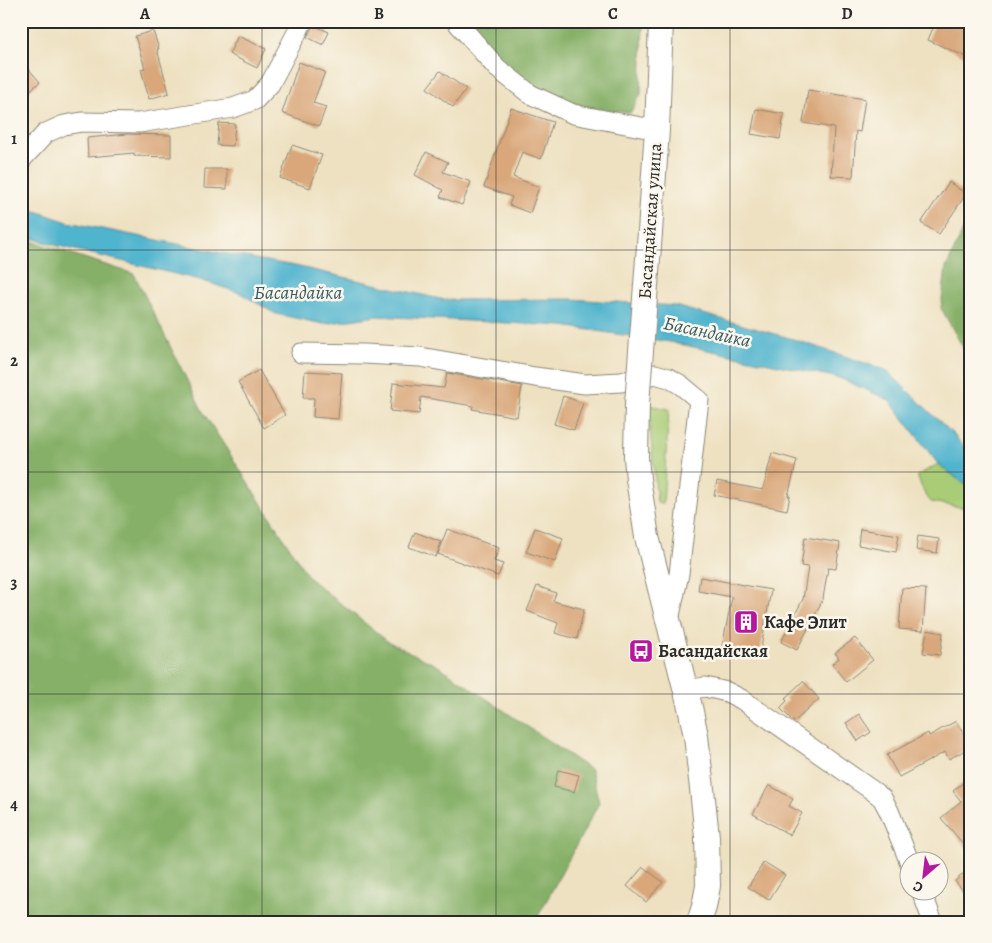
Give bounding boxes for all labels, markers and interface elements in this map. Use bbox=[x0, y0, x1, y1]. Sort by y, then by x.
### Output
text: A bbox=[139, 3, 151, 25]
text: B bbox=[374, 3, 384, 25]
text: C bbox=[608, 3, 618, 25]
text: D bbox=[841, 3, 853, 25]
text: 1 bbox=[11, 128, 17, 150]
street label: Басандайская улица bbox=[633, 141, 667, 300]
water label: Басандайка bbox=[254, 280, 342, 306]
water label: Басандайка bbox=[661, 310, 753, 354]
text: 2 bbox=[10, 350, 18, 372]
text: 3 bbox=[11, 572, 18, 594]
building icon: Кафе Элит bbox=[733, 609, 759, 635]
place label: Кафе Элит bbox=[764, 610, 847, 634]
bus stop icon: Басандайская bbox=[628, 638, 654, 664]
place label: Басандайская bbox=[658, 639, 768, 663]
text: 4 bbox=[10, 794, 18, 816]
north arrow bbox=[900, 850, 950, 900]
text: С bbox=[910, 876, 926, 897]

